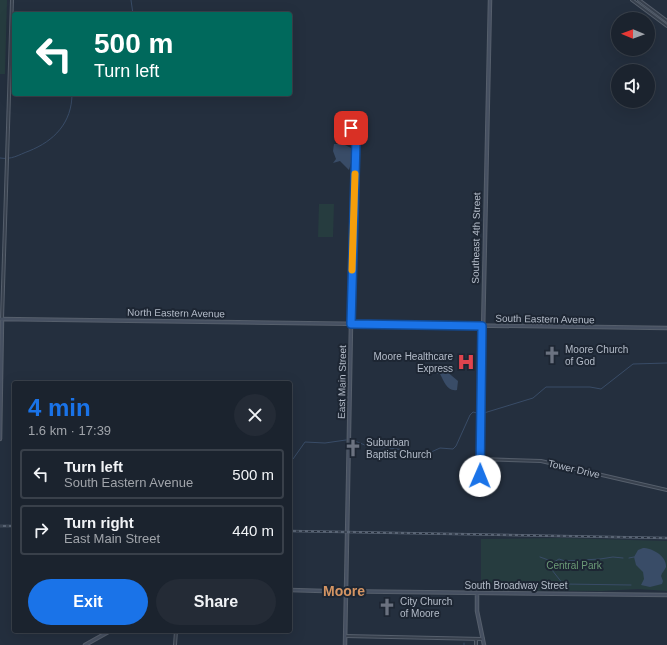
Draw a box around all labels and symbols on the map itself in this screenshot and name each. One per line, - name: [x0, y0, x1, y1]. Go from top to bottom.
- north arrow: [611, 12, 655, 56]
- pin: [334, 111, 368, 145]
- street label: Southeast 4th Street: [470, 192, 482, 284]
- street label: North Eastern Avenue: [127, 307, 225, 319]
- street label: South Eastern Avenue: [495, 313, 595, 325]
- place label: Moore Church of God: [565, 344, 628, 367]
- street label: East Main Street: [336, 345, 348, 419]
- church icon: Moore Church of God: [542, 345, 562, 365]
- place label: Moore Healthcare Express: [374, 351, 453, 374]
- hospital icon: Moore Healthcare Express: [456, 352, 476, 372]
- place label: Suburban Baptist Church: [366, 437, 432, 460]
- church icon: Suburban Baptist Church: [343, 438, 363, 458]
- position arrow: [459, 455, 501, 497]
- street label: Tower Drive: [547, 458, 601, 480]
- park label: Central Park: [546, 560, 603, 571]
- street label: South Broadway Street: [465, 580, 568, 591]
- district label: Moore: [323, 583, 365, 599]
- place label: City Church of Moore: [400, 596, 452, 619]
- church icon: City Church of Moore: [377, 597, 397, 617]

